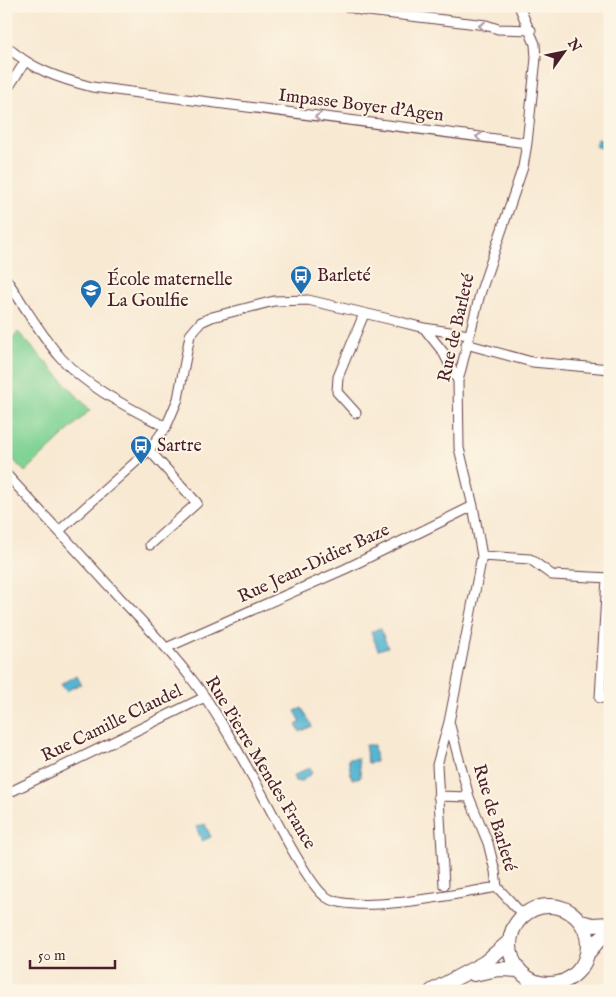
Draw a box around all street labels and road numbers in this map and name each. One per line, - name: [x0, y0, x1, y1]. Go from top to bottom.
- street label: Impasse Boyer d'Agen: [277, 84, 445, 128]
- street label: Rue de Barleté: [433, 271, 481, 385]
- street label: Rue Jean-Didier Baze: [235, 519, 393, 609]
- street label: Rue Pierre Mendes France: [199, 672, 321, 854]
- street label: Rue Camille Claudel: [38, 680, 186, 768]
- street label: Rue de Barleté: [467, 762, 521, 874]

